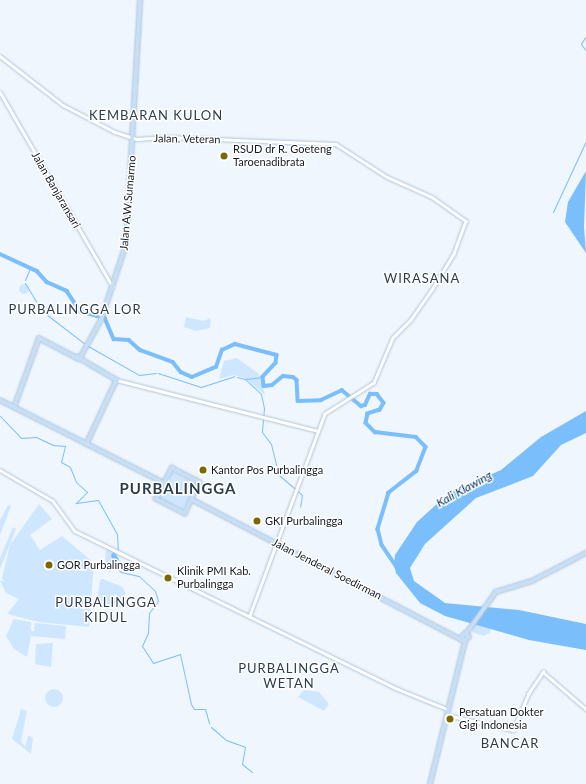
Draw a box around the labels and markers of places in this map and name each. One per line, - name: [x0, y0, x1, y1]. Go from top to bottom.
- place label: RSUD dr R. Goeteng Taroenadibrata: [233, 143, 332, 169]
- marker: RSUD dr R. Goeteng Taroenadibrata: [218, 150, 230, 162]
- place label: Kantor Pos Purbalingga: [211, 463, 323, 477]
- marker: Kantor Pos Purbalingga: [198, 465, 208, 475]
- place label: GKI Purbalingga: [265, 514, 343, 528]
- marker: GKI Purbalingga: [252, 516, 262, 526]
- place label: GOR Purbalingga: [57, 558, 140, 572]
- marker: GOR Purbalingga: [44, 560, 54, 570]
- place label: Klinik PMI Kab. Purbalingga: [177, 565, 251, 591]
- marker: Klinik PMI Kab. Purbalingga: [162, 572, 174, 584]
- place label: Persatuan Dokter Gigi Indonesia: [459, 706, 544, 732]
- marker: Persatuan Dokter Gigi Indonesia: [444, 713, 456, 725]

